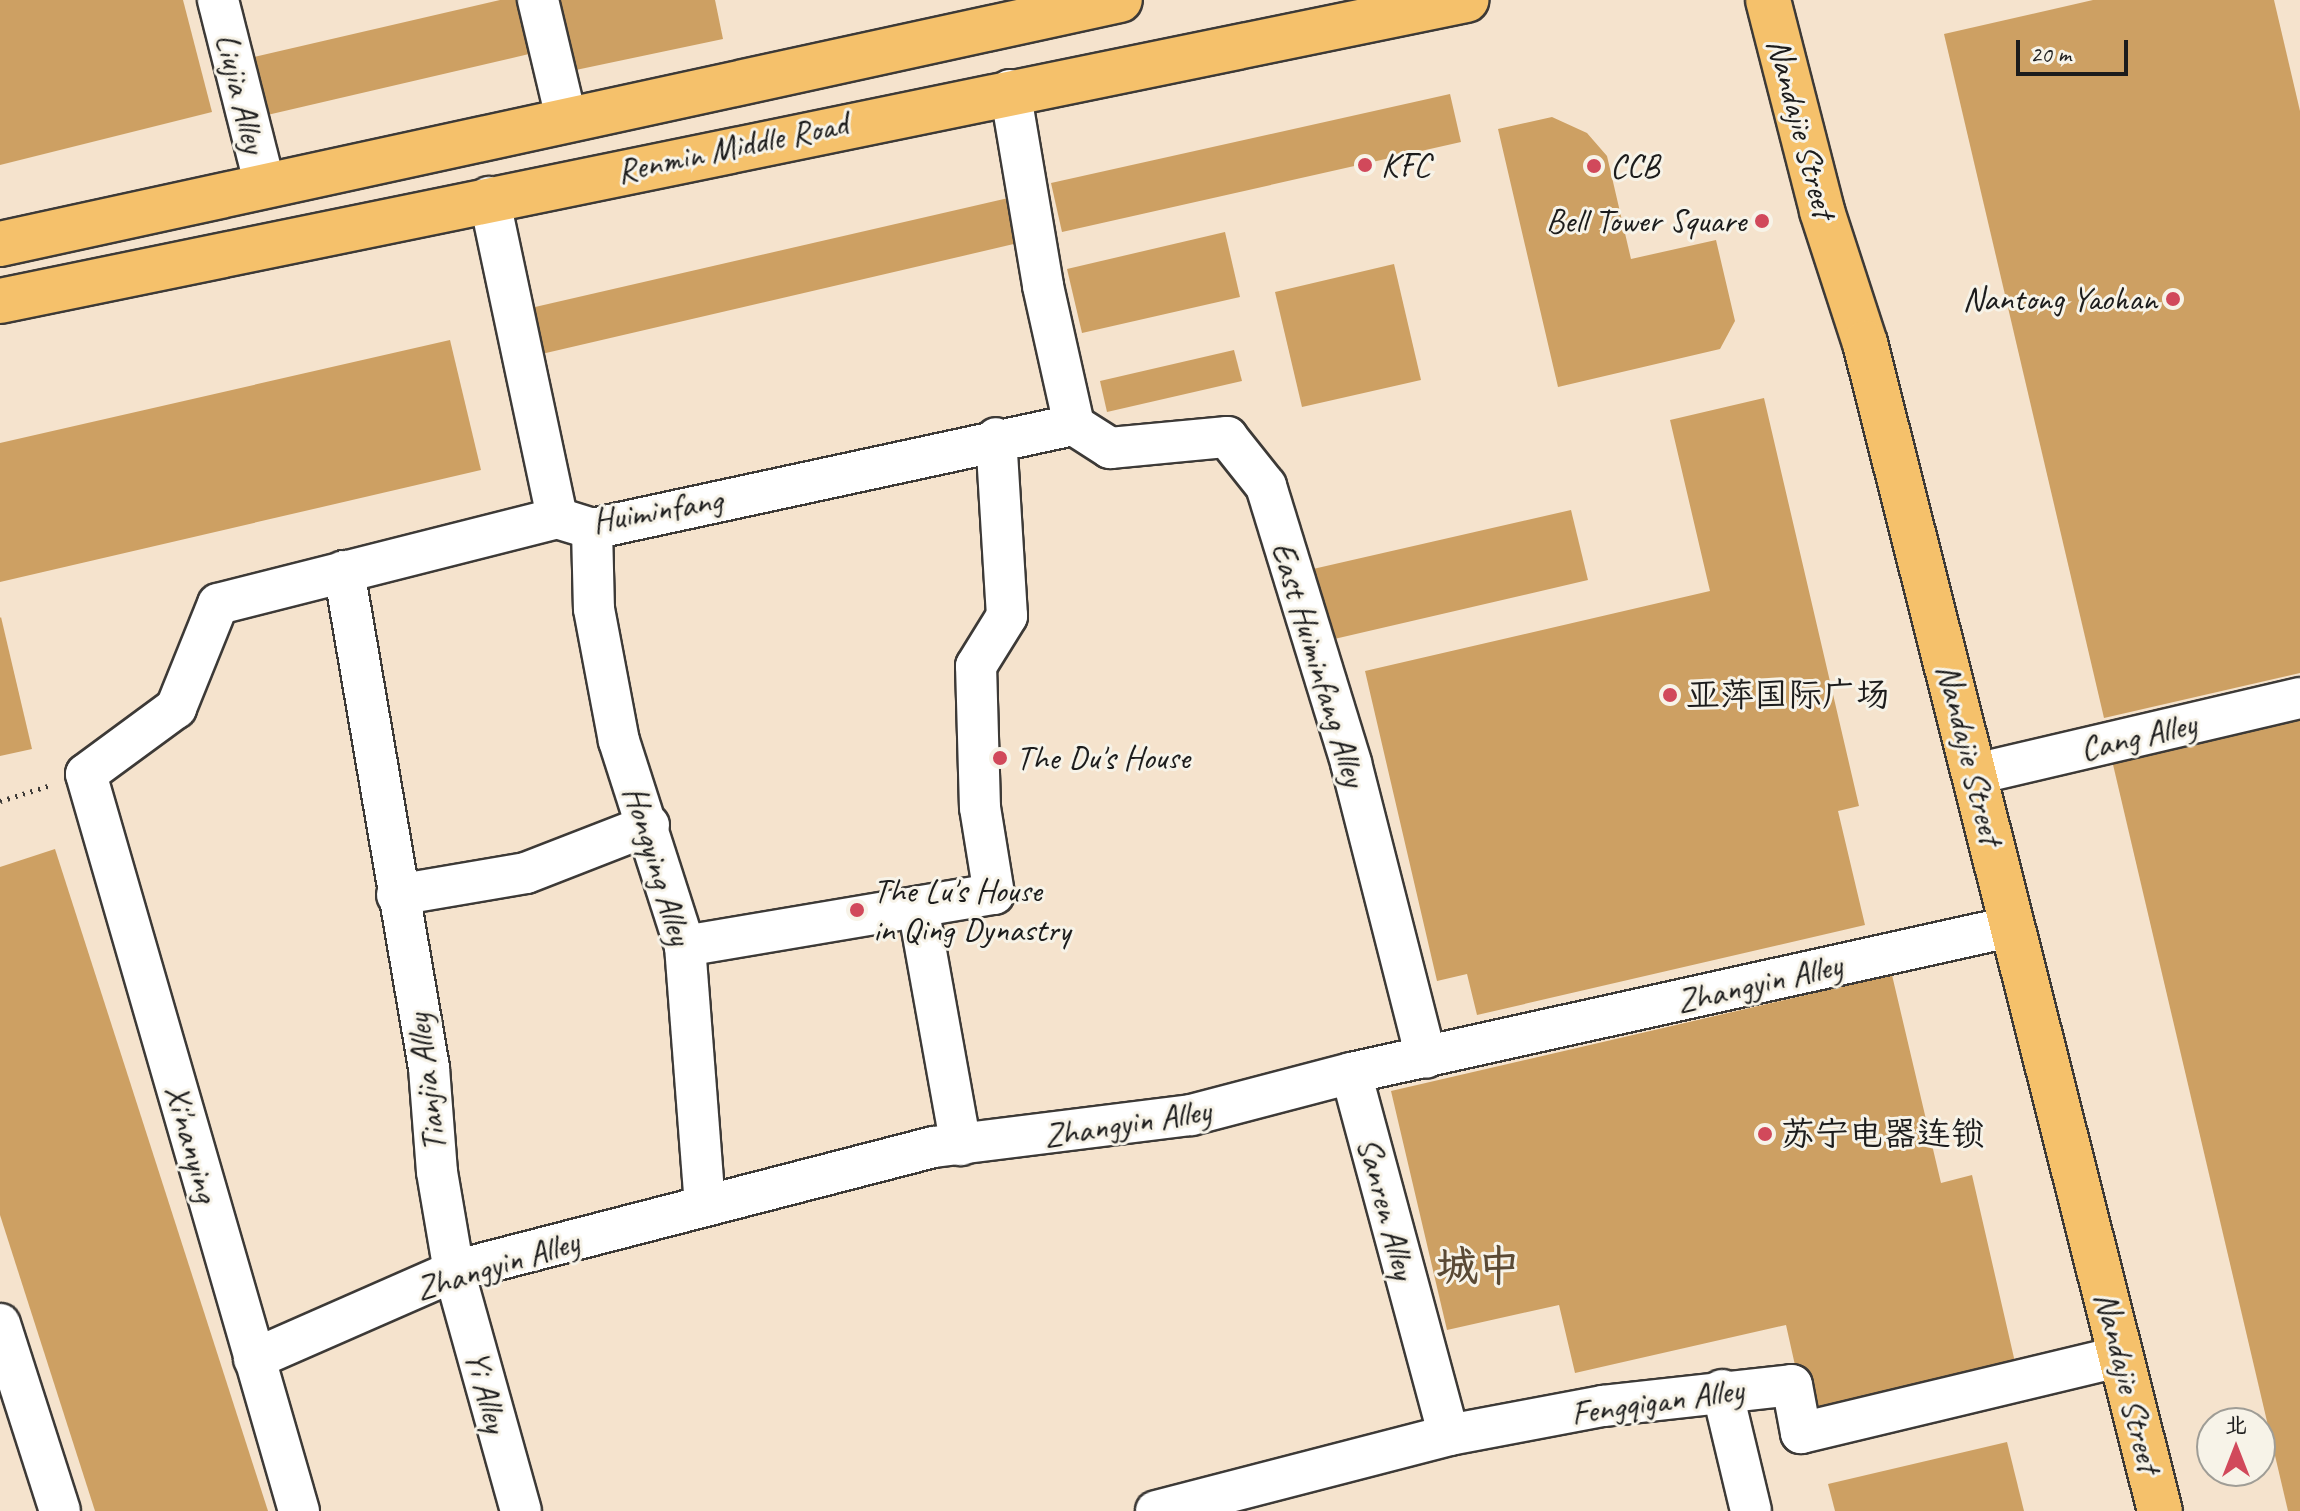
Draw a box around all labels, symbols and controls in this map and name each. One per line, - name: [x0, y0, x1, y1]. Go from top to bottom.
- scale bar: [2020, 24, 2132, 74]
- street label: Liujia Alley: [207, 29, 275, 157]
- street label: Nandajie Street: [1758, 34, 1846, 222]
- text: 20 m: [2030, 39, 2071, 69]
- street label: Renmin Middle Road: [613, 103, 851, 191]
- place label: KFC: [1381, 145, 1431, 185]
- place label: CCB: [1610, 146, 1659, 186]
- marker: KFC: [1356, 156, 1374, 174]
- marker: CCB: [1585, 157, 1603, 175]
- place label: Bell Tower Square: [1546, 201, 1746, 241]
- marker: Bell Tower Square: [1753, 212, 1771, 230]
- place label: Nantong Yaohan: [1961, 279, 2157, 319]
- marker: Nantong Yaohan: [2164, 290, 2182, 308]
- street label: Huiminfang: [589, 479, 725, 541]
- street label: East Huiminfang Alley: [1262, 536, 1376, 792]
- street label: Nandajie Street: [1928, 660, 2012, 848]
- place label: 亚萍国际广场: [1686, 675, 1890, 715]
- marker: 亚萍国际广场: [1661, 686, 1679, 704]
- street label: Cang Alley: [2076, 703, 2200, 769]
- place label: The Du's House: [1016, 738, 1190, 778]
- marker: The Du's House: [991, 749, 1009, 767]
- street label: Hongying Alley: [615, 781, 701, 949]
- place label: The Lu's House in Qing Dynastry: [873, 870, 1071, 950]
- marker: The Lu's House in Qing Dynastry: [848, 901, 866, 919]
- street label: Zhangyin Alley: [1672, 944, 1846, 1022]
- street label: Tianjia Alley: [397, 1012, 455, 1154]
- street label: Xi'nanying: [156, 1080, 228, 1206]
- street label: Zhangyin Alley: [1041, 1090, 1213, 1156]
- place label: 苏宁电器连锁: [1781, 1114, 1985, 1154]
- marker: 苏宁电器连锁: [1756, 1125, 1774, 1143]
- street label: Sanren Alley: [1349, 1133, 1425, 1283]
- street label: Zhangyin Alley: [410, 1221, 584, 1309]
- district label: 城中: [1436, 1242, 1520, 1292]
- street label: Nandajie Street: [2086, 1288, 2170, 1476]
- street label: Yi Alley: [457, 1346, 517, 1436]
- street label: Fengqigan Alley: [1568, 1369, 1746, 1433]
- north arrow: [2196, 1407, 2276, 1487]
- text: 北: [2225, 1411, 2247, 1439]

